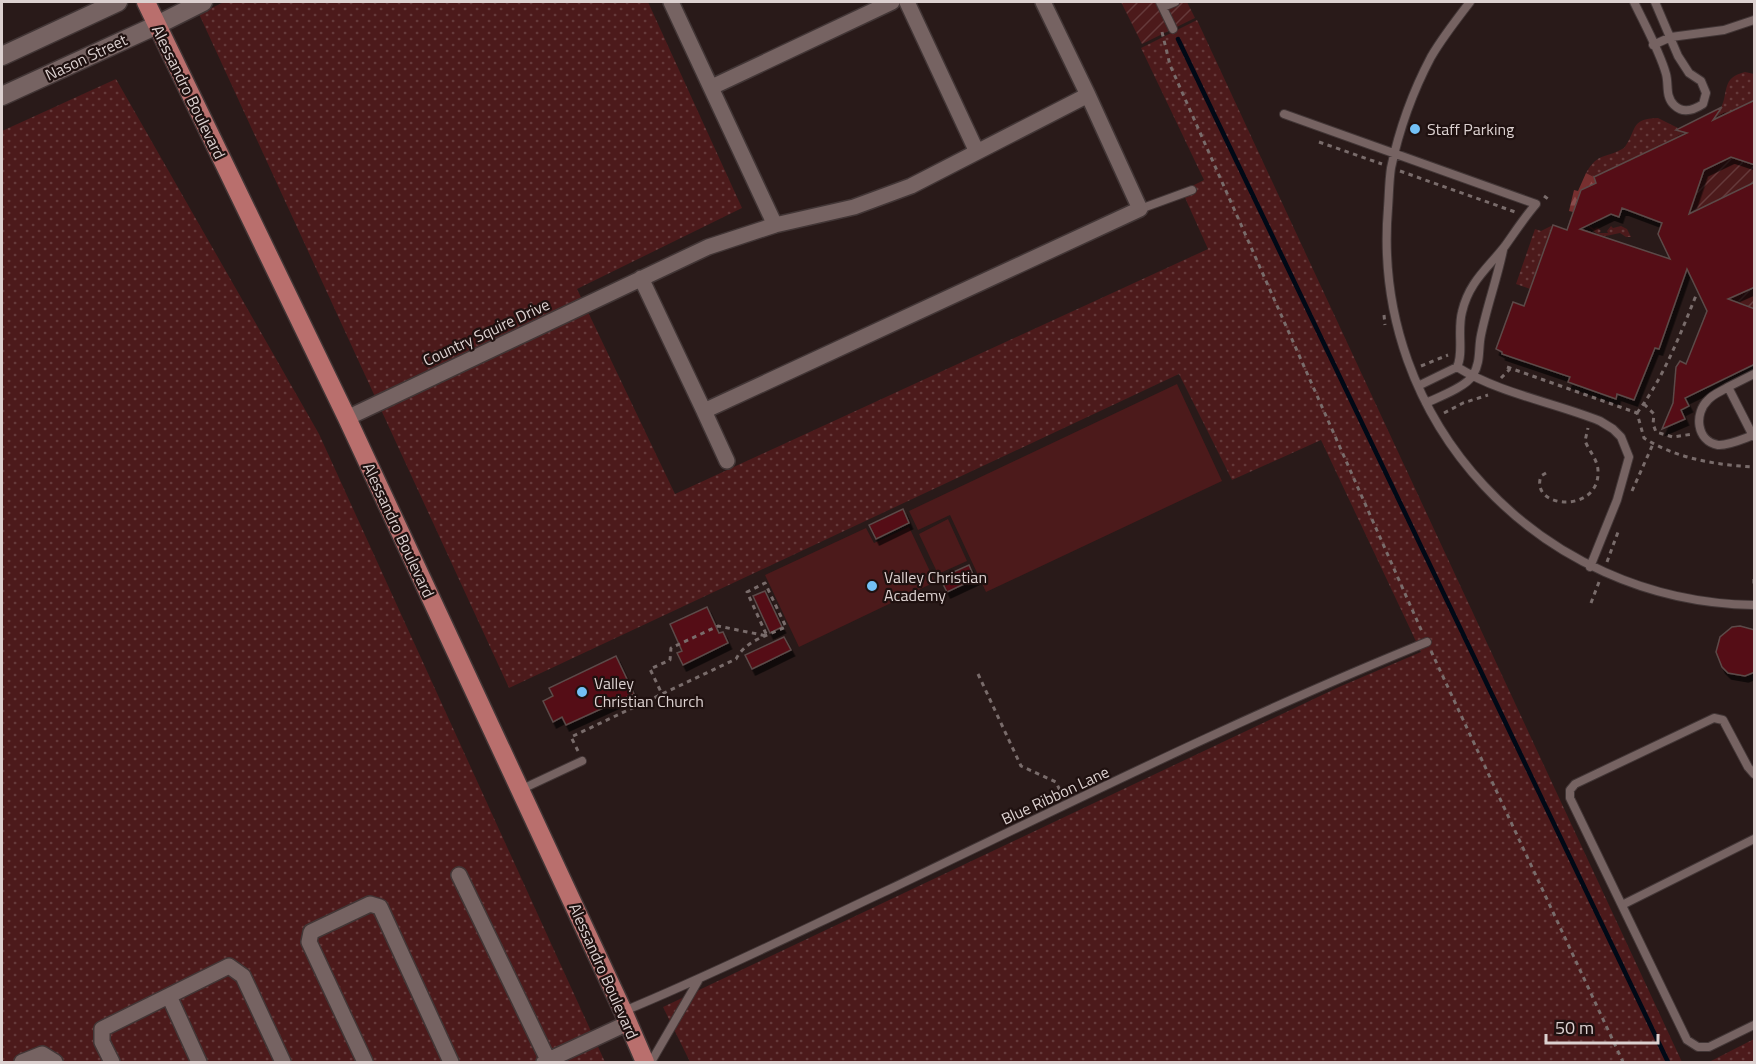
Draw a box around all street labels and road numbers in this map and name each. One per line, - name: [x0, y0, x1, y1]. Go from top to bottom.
- street label: Alessandro Boulevard: [146, 21, 232, 163]
- street label: Nason Street: [41, 27, 131, 86]
- street label: Country Squire Drive: [419, 292, 553, 372]
- street label: Alessandro Boulevard: [357, 459, 441, 601]
- street label: Blue Ribbon Lane: [997, 759, 1113, 831]
- street label: Alessandro Boulevard: [563, 899, 645, 1043]

